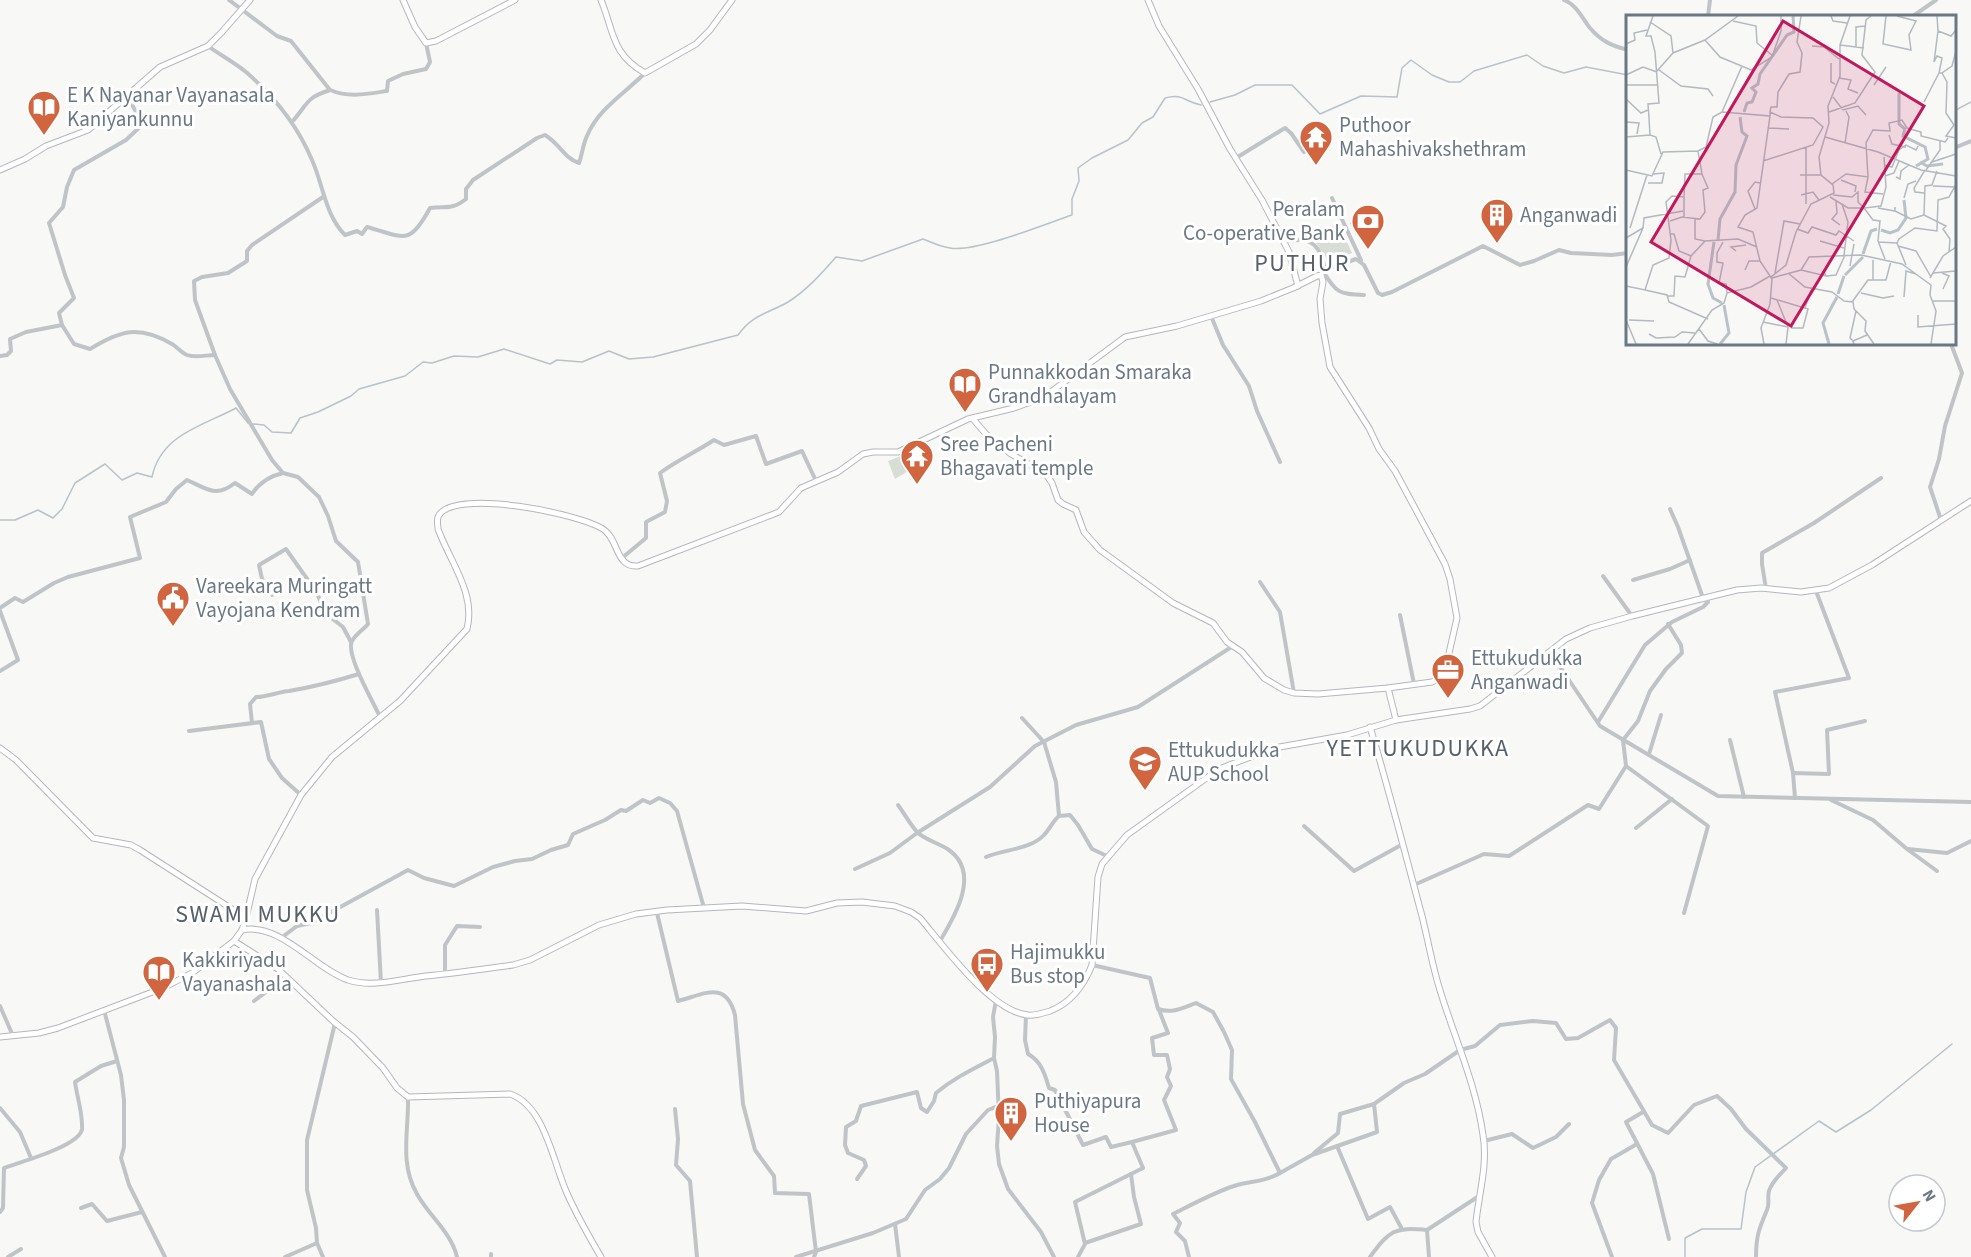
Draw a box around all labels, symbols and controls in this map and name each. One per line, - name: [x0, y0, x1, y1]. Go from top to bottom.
- inset map: [1626, 15, 1956, 345]
- place label: E K Nayanar Vayanasala Kaniyankunnu: [67, 80, 275, 134]
- library icon: E K Nayanar Vayanasala Kaniyankunnu: [26, 89, 62, 136]
- place label: Puthoor Mahashivakshethram: [1339, 110, 1526, 164]
- temple icon: Puthoor Mahashivakshethram: [1298, 119, 1334, 166]
- place label: Peralam Co-operative Bank: [1183, 194, 1346, 248]
- building icon: Anganwadi: [1479, 197, 1515, 244]
- place label: Anganwadi: [1520, 200, 1618, 230]
- bank icon: Peralam Co-operative Bank: [1350, 203, 1386, 250]
- district label: PUTHUR: [1254, 246, 1350, 281]
- place label: Punnakkodan Smaraka Grandhalayam: [988, 357, 1192, 411]
- library icon: Punnakkodan Smaraka Grandhalayam: [947, 366, 983, 413]
- place label: Sree Pacheni Bhagavati temple: [940, 429, 1093, 483]
- temple icon: Sree Pacheni Bhagavati temple: [899, 438, 935, 485]
- place label: Vareekara Muringatt Vayojana Kendram: [196, 571, 372, 625]
- public building icon: Vareekara Muringatt Vayojana Kendram: [155, 580, 191, 627]
- place label: Ettukudukka Anganwadi: [1471, 643, 1583, 697]
- office icon: Ettukudukka Anganwadi: [1430, 652, 1466, 699]
- district label: YETTUKUDUKKA: [1325, 731, 1510, 766]
- place label: Ettukudukka AUP School: [1168, 735, 1280, 789]
- school or university icon: Ettukudukka AUP School: [1127, 744, 1163, 791]
- district label: SWAMI MUKKU: [175, 897, 341, 932]
- place label: Hajimukku Bus stop: [1010, 937, 1105, 991]
- place label: Kakkiriyadu Vayanashala: [182, 945, 292, 999]
- bus stop icon: Hajimukku Bus stop: [969, 946, 1005, 993]
- library icon: Kakkiriyadu Vayanashala: [141, 954, 177, 1001]
- place label: Puthiyapura House: [1034, 1086, 1141, 1140]
- building icon: Puthiyapura House: [993, 1095, 1029, 1142]
- north arrow: [1887, 1173, 1947, 1233]
- text: N: [1917, 1186, 1941, 1206]

